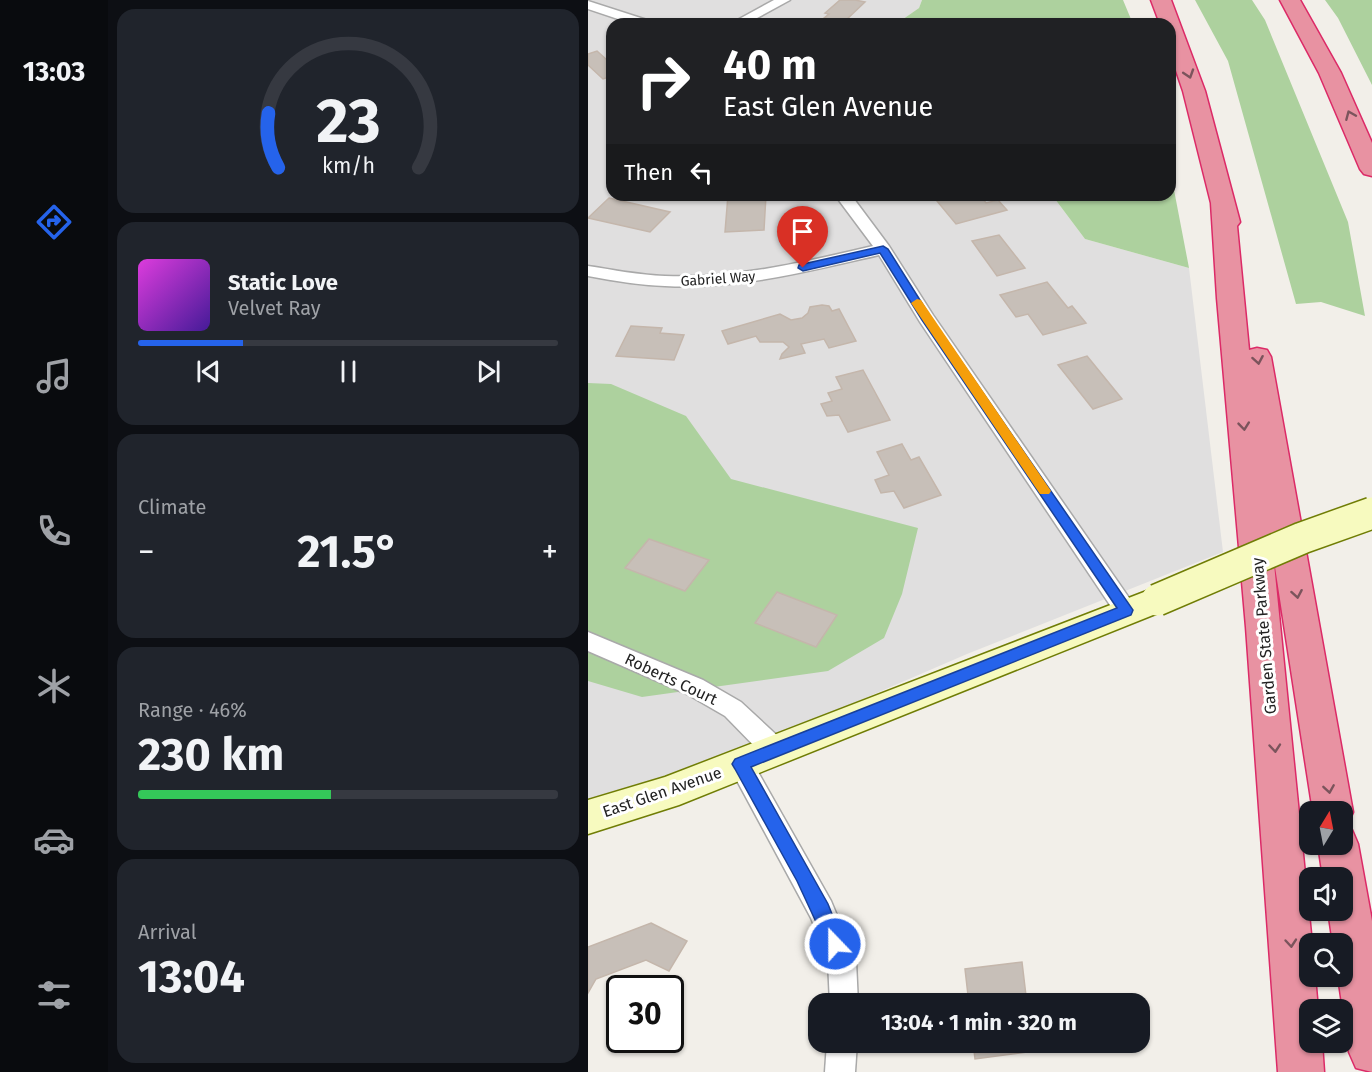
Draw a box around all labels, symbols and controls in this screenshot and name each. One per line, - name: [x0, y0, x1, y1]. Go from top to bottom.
- text: 40 m: [723, 40, 817, 90]
- icon: right: [624, 42, 702, 120]
- text: 13:03: [23, 56, 85, 88]
- one-way arrow: [1182, 68, 1194, 79]
- text: 23: [316, 84, 380, 159]
- text: East Glen Avenue: [723, 91, 933, 123]
- one-way arrow: [1345, 111, 1357, 122]
- text: km/h: [321, 153, 375, 179]
- icon: left: [685, 156, 718, 189]
- text: Then: [624, 159, 673, 186]
- icon: directions: [33, 201, 75, 243]
- pin: [777, 206, 828, 268]
- icon: arrive: [786, 215, 819, 248]
- street label: Gabriel Way: [680, 268, 756, 290]
- text: Static Love: [228, 269, 338, 296]
- text: Velvet Ray: [228, 296, 321, 320]
- icon: music: [33, 355, 75, 397]
- icon: previous: [192, 355, 225, 388]
- icon: pause: [332, 355, 365, 388]
- icon: next: [472, 355, 505, 388]
- one-way arrow: [1251, 356, 1263, 365]
- one-way arrow: [1237, 422, 1250, 431]
- text: Climate: [138, 495, 206, 519]
- icon: phone: [33, 510, 75, 552]
- text: 21.5°: [297, 525, 399, 579]
- text: −: [138, 532, 155, 572]
- text: +: [542, 532, 558, 572]
- street label: Garden State Parkway: [1248, 557, 1280, 715]
- one-way arrow: [1291, 589, 1303, 599]
- street label: Roberts Court: [622, 649, 720, 709]
- icon: climate: [33, 665, 75, 707]
- text: Range · 46%: [138, 698, 247, 722]
- text: 230 km: [138, 728, 284, 782]
- one-way arrow: [1268, 744, 1281, 753]
- street label: East Glen Avenue: [600, 763, 724, 821]
- one-way arrow: [1322, 783, 1335, 793]
- north arrow: [1299, 801, 1353, 855]
- map controls: [1299, 801, 1353, 1053]
- icon: car: [33, 819, 75, 861]
- button: sound: [1299, 867, 1353, 921]
- position arrow: [803, 912, 867, 976]
- text: Arrival: [138, 920, 197, 944]
- button: search: [1299, 933, 1353, 987]
- one-way arrow: [1284, 938, 1297, 947]
- text: 13:04: [138, 950, 245, 1004]
- icon: filters: [33, 974, 75, 1016]
- speed limit sign: 30: [606, 975, 684, 1053]
- button: layers: [1299, 999, 1353, 1053]
- text: 13:04 · 1 min · 320 m: [881, 1009, 1077, 1036]

